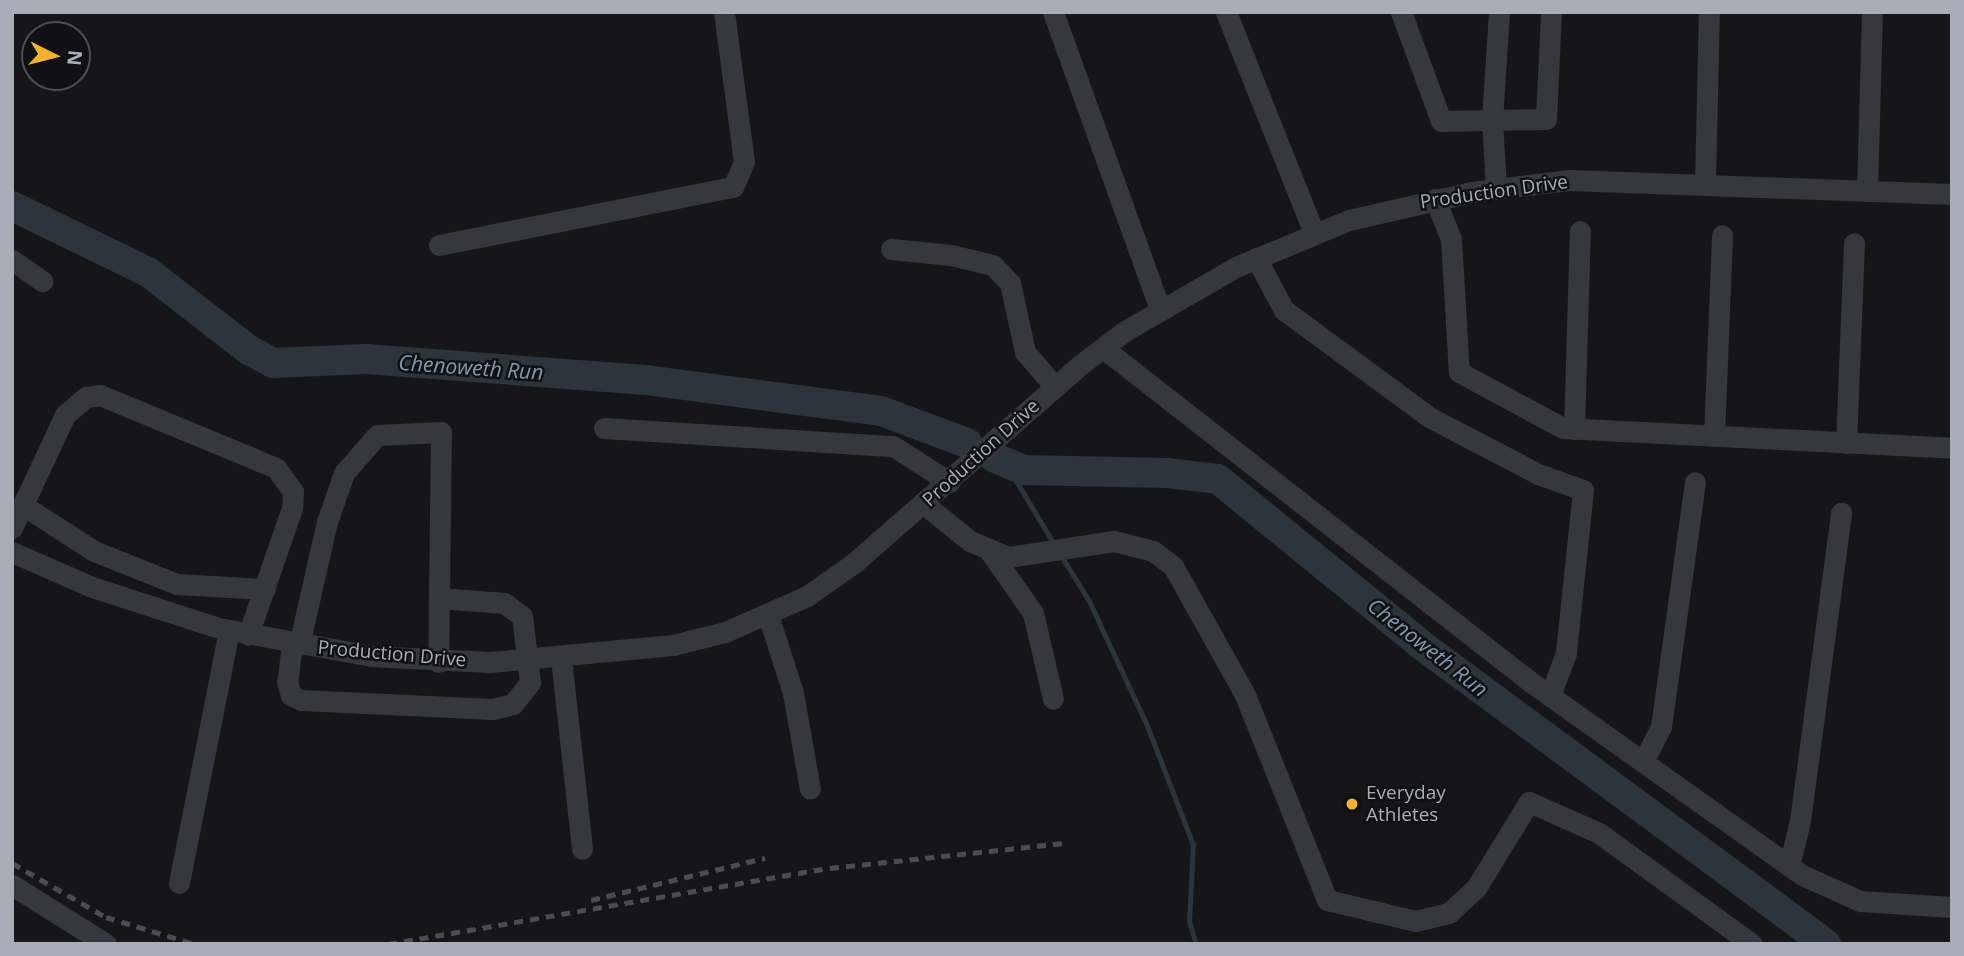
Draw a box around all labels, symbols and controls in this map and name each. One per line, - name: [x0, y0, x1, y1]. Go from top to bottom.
- north arrow: [21, 21, 91, 91]
- text: N: [61, 49, 89, 67]
- street label: Production Drive: [1419, 170, 1569, 214]
- water label: Chenoweth Run: [398, 349, 544, 385]
- street label: Production Drive: [918, 395, 1044, 511]
- water label: Chenoweth Run: [1363, 592, 1493, 702]
- street label: Production Drive: [317, 636, 467, 672]
- place label: Everyday Athletes: [1366, 782, 1446, 826]
- marker: Everyday Athletes: [1344, 796, 1360, 812]

